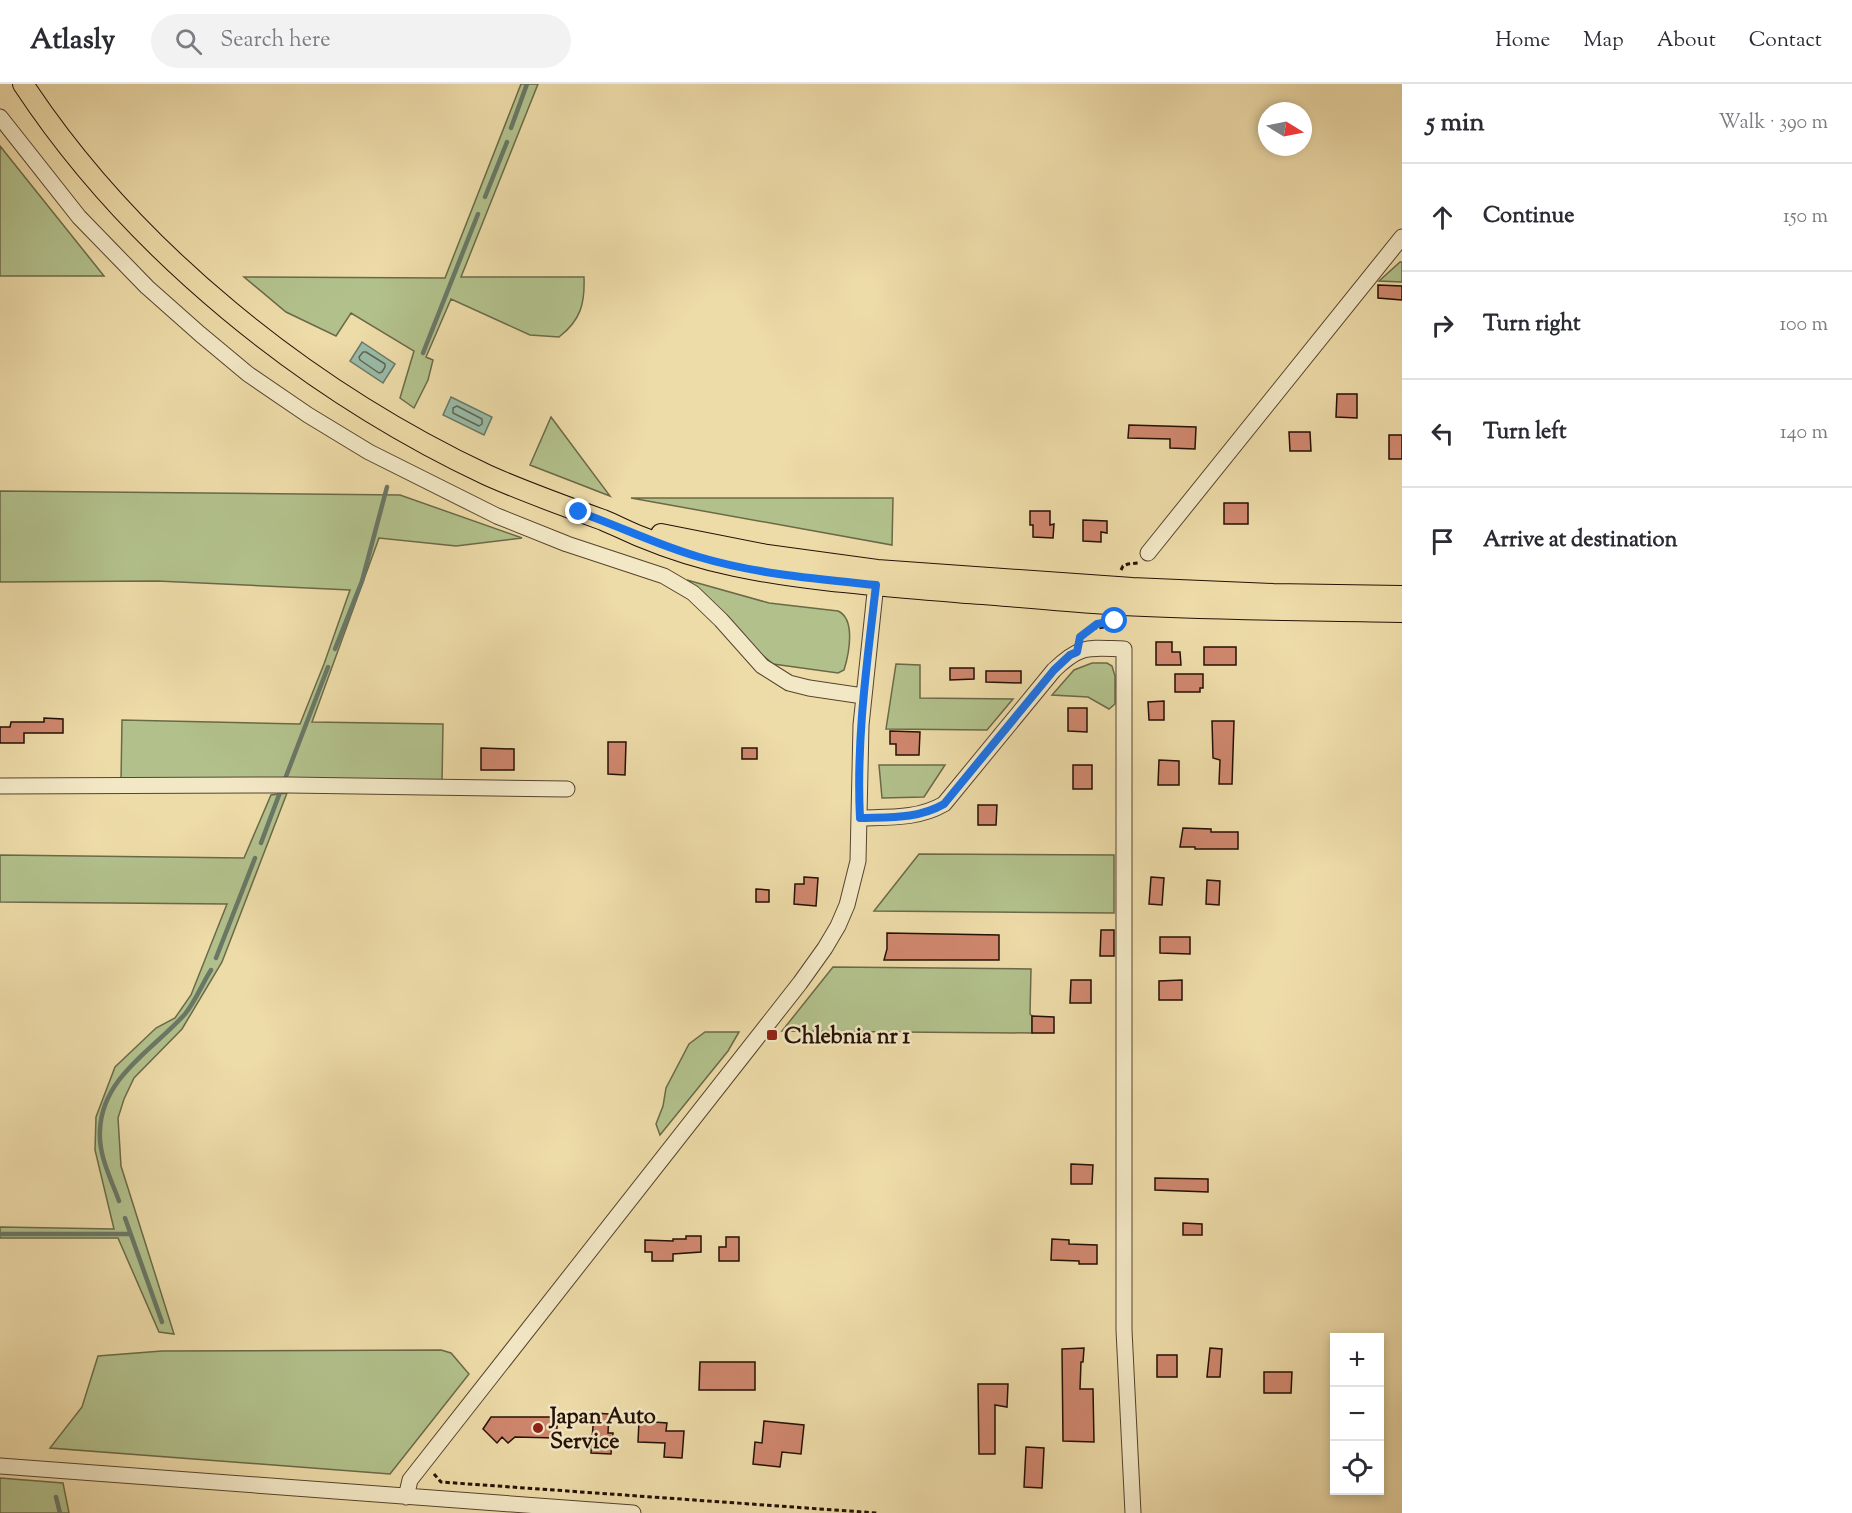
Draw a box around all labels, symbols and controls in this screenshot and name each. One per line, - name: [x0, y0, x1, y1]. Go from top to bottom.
- search box: [151, 14, 571, 68]
- text: Atlasly: [30, 21, 115, 61]
- icon: search: [172, 25, 205, 58]
- text: Search here: [220, 25, 331, 57]
- text: Home: [1495, 26, 1550, 56]
- text: Map: [1583, 26, 1624, 56]
- text: About: [1657, 26, 1716, 56]
- text: Contact: [1749, 26, 1822, 56]
- north arrow: [1258, 102, 1312, 156]
- text: 5 min: [1426, 105, 1485, 142]
- text: Walk · 390 m: [1719, 109, 1828, 138]
- icon: ahead: [1426, 201, 1459, 234]
- text: Continue: [1483, 201, 1574, 233]
- text: 150 m: [1783, 203, 1828, 232]
- icon: right: [1426, 309, 1459, 342]
- text: Turn right: [1483, 309, 1580, 341]
- text: 100 m: [1779, 311, 1828, 340]
- icon: left: [1426, 417, 1459, 450]
- text: Turn left: [1483, 417, 1566, 449]
- text: 140 m: [1780, 419, 1828, 448]
- route end: [565, 498, 591, 524]
- icon: arrive: [1426, 525, 1459, 558]
- text: Arrive at destination: [1483, 525, 1678, 557]
- route start: [1101, 607, 1127, 633]
- place label: Chlebnia nr 1: [784, 1022, 910, 1054]
- marker: Chlebnia nr 1: [765, 1028, 779, 1042]
- map controls: [1330, 1333, 1384, 1495]
- button: +: [1330, 1333, 1384, 1387]
- button: −: [1330, 1387, 1384, 1441]
- place label: Japan Auto Service: [548, 1402, 656, 1459]
- marker: Japan Auto Service: [531, 1421, 545, 1435]
- button: locate: [1330, 1441, 1384, 1495]

